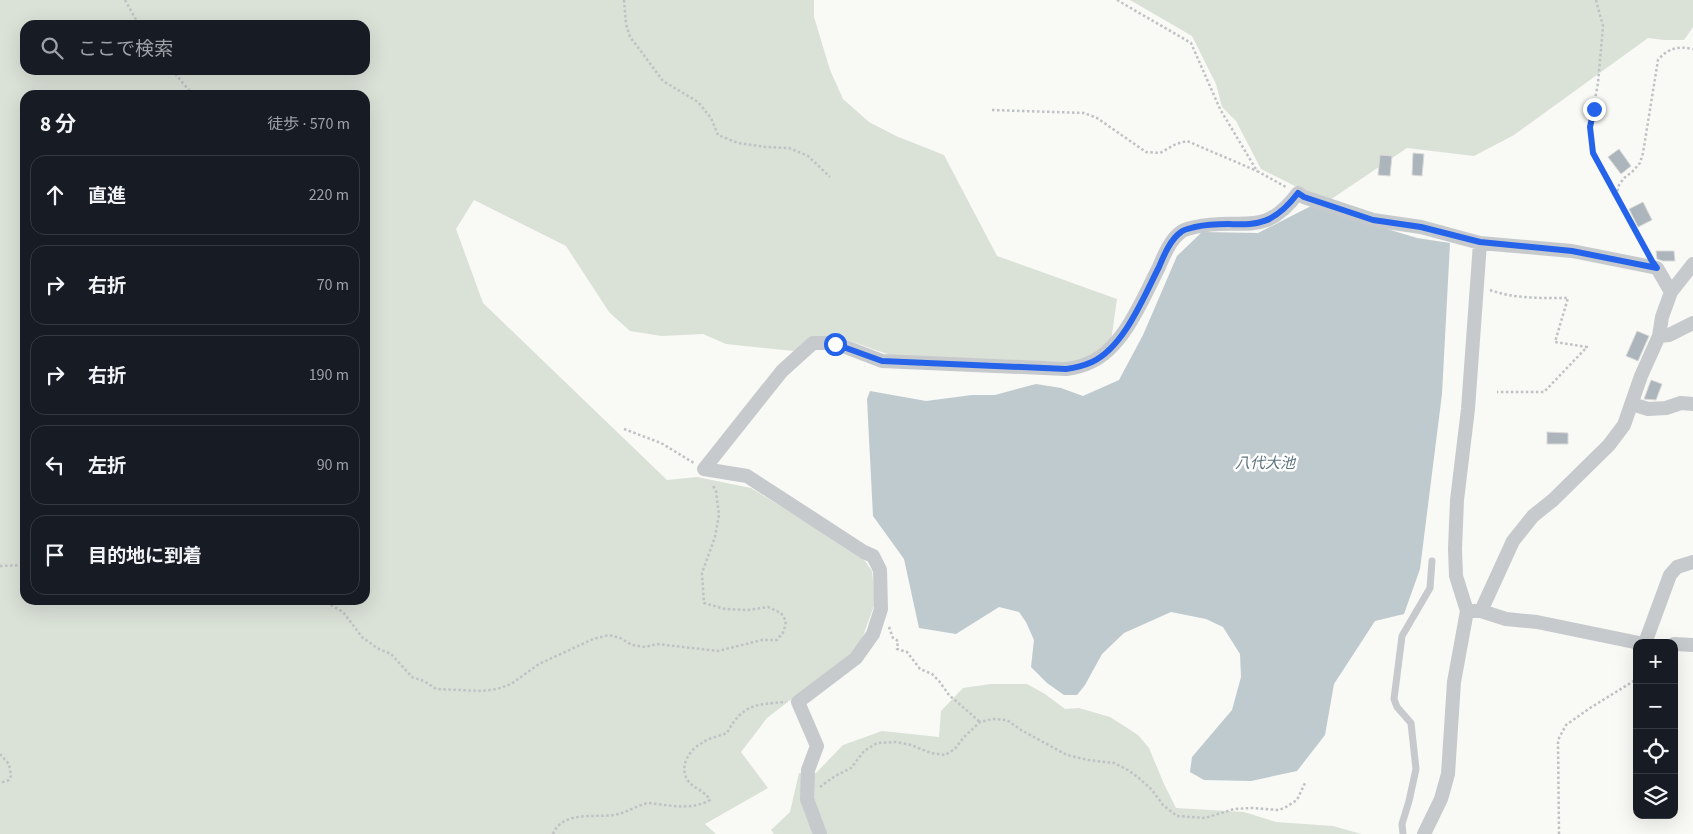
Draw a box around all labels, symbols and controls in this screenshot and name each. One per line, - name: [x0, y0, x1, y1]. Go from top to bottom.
- search box: [20, 20, 370, 75]
- icon: search: [38, 34, 66, 62]
- text: ここで検索: [78, 36, 173, 63]
- route end: [1583, 98, 1606, 121]
- text: 8 分: [40, 109, 76, 139]
- text: 徒歩 · 570 m: [267, 113, 350, 135]
- icon: ahead: [41, 181, 69, 209]
- text: 直進: [88, 183, 126, 210]
- text: 220 m: [309, 184, 349, 206]
- icon: right: [41, 271, 69, 299]
- text: 右折: [88, 273, 126, 300]
- text: 70 m: [317, 274, 349, 296]
- route start: [824, 333, 847, 356]
- icon: right: [41, 361, 69, 389]
- text: 右折: [88, 363, 126, 390]
- text: 190 m: [309, 364, 349, 386]
- icon: left: [41, 451, 69, 479]
- text: 左折: [88, 453, 126, 480]
- water label: 八代大池: [1235, 453, 1297, 474]
- text: 90 m: [317, 454, 349, 476]
- icon: arrive: [41, 541, 69, 569]
- text: 目的地に到着: [88, 543, 202, 570]
- map controls: [1633, 639, 1678, 819]
- button: +: [1633, 639, 1678, 684]
- button: −: [1633, 684, 1678, 729]
- button: locate: [1633, 729, 1678, 774]
- button: layers: [1633, 774, 1678, 819]

